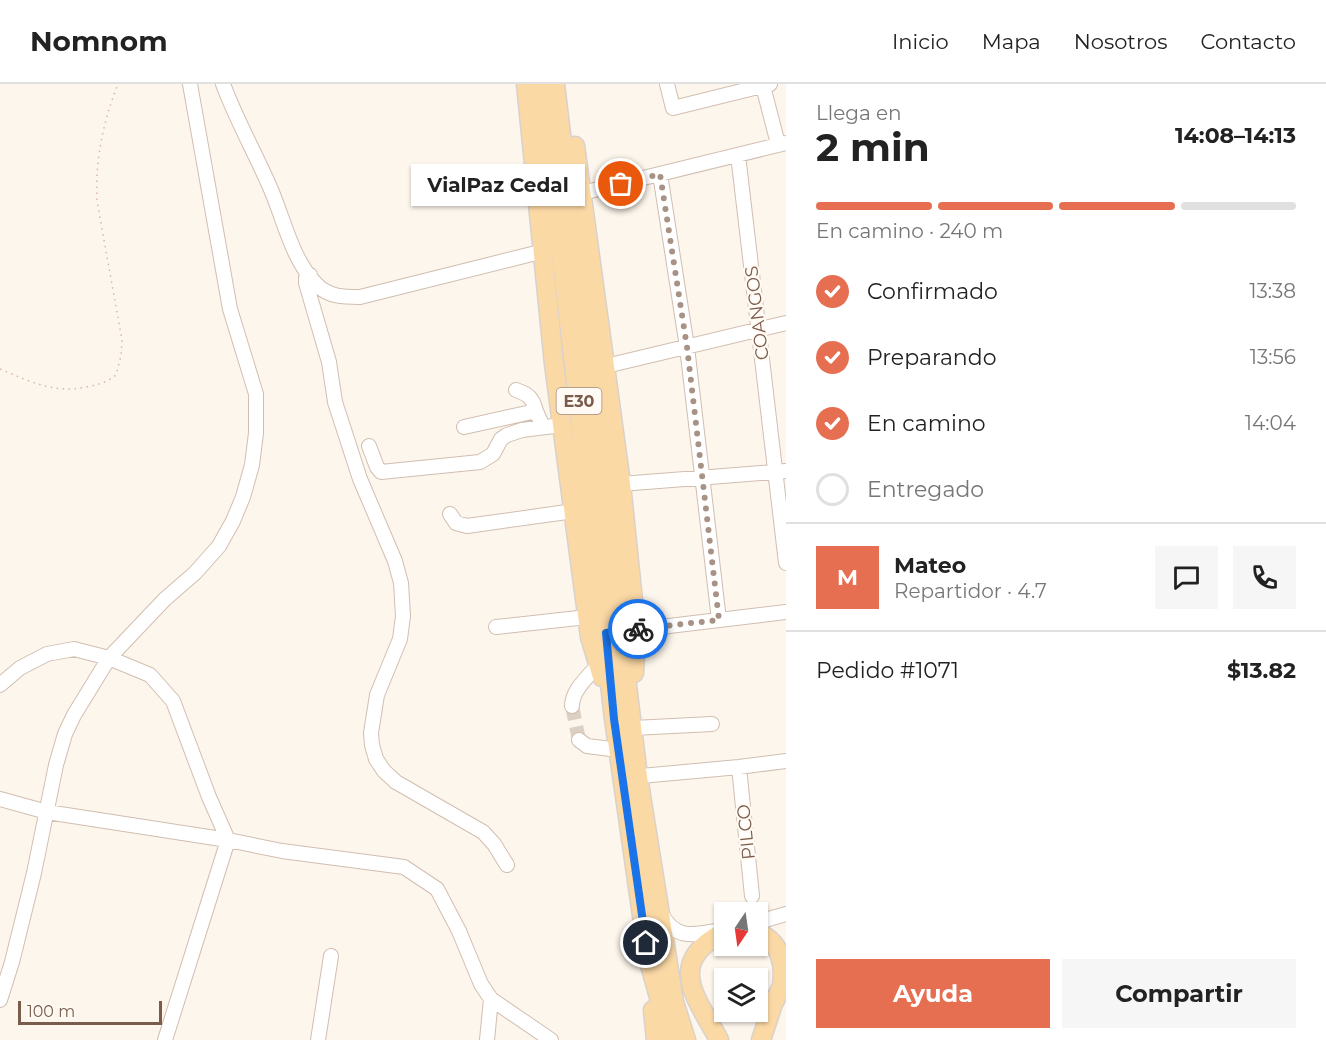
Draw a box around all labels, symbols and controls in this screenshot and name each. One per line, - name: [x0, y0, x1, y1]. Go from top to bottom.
- text: Nomnom: [30, 24, 168, 58]
- text: Inicio: [892, 29, 949, 54]
- text: Mapa: [982, 29, 1041, 54]
- text: Nosotros: [1074, 29, 1167, 54]
- text: Contacto: [1200, 29, 1296, 54]
- text: Llega en: [816, 101, 902, 125]
- text: 14:08–14:13: [1175, 122, 1296, 149]
- text: 2 min: [816, 123, 930, 171]
- pin: [595, 158, 646, 209]
- callout: VialPaz Cedal: [411, 163, 585, 205]
- icon: bag: [604, 167, 637, 200]
- text: VialPaz Cedal: [427, 173, 569, 197]
- text: En camino · 240 m: [816, 219, 1003, 243]
- street label: COANGOS: [740, 265, 774, 361]
- icon: check: [816, 275, 849, 308]
- text: Confirmado: [867, 278, 998, 305]
- text: 13:38: [1249, 279, 1296, 303]
- icon: check: [816, 341, 849, 374]
- text: Preparando: [867, 344, 996, 371]
- text: 13:56: [1250, 345, 1296, 369]
- road number: E30: [556, 388, 602, 414]
- icon: check: [816, 407, 849, 440]
- text: En camino: [867, 410, 986, 437]
- text: 14:04: [1245, 411, 1296, 435]
- text: Entregado: [867, 476, 984, 503]
- button: chat: [1155, 546, 1218, 609]
- button: phone: [1233, 546, 1296, 609]
- text: Mateo: [894, 552, 966, 579]
- text: M: [837, 564, 858, 591]
- text: Repartidor · 4.7: [894, 579, 1047, 603]
- courier: [608, 599, 668, 659]
- icon: bike: [622, 613, 655, 646]
- text: Pedido #1071: [816, 657, 959, 684]
- text: $13.82: [1227, 657, 1296, 684]
- street label: PILCO: [732, 803, 760, 861]
- north arrow: [714, 902, 768, 956]
- map controls: [714, 902, 768, 1022]
- pin: [620, 917, 671, 968]
- icon: home: [629, 926, 662, 959]
- button: Ayuda: [816, 959, 1050, 1028]
- button: Compartir: [1062, 959, 1296, 1028]
- button: layers: [714, 968, 768, 1022]
- scale bar: [18, 998, 162, 1026]
- text: 100 m: [27, 1002, 75, 1021]

